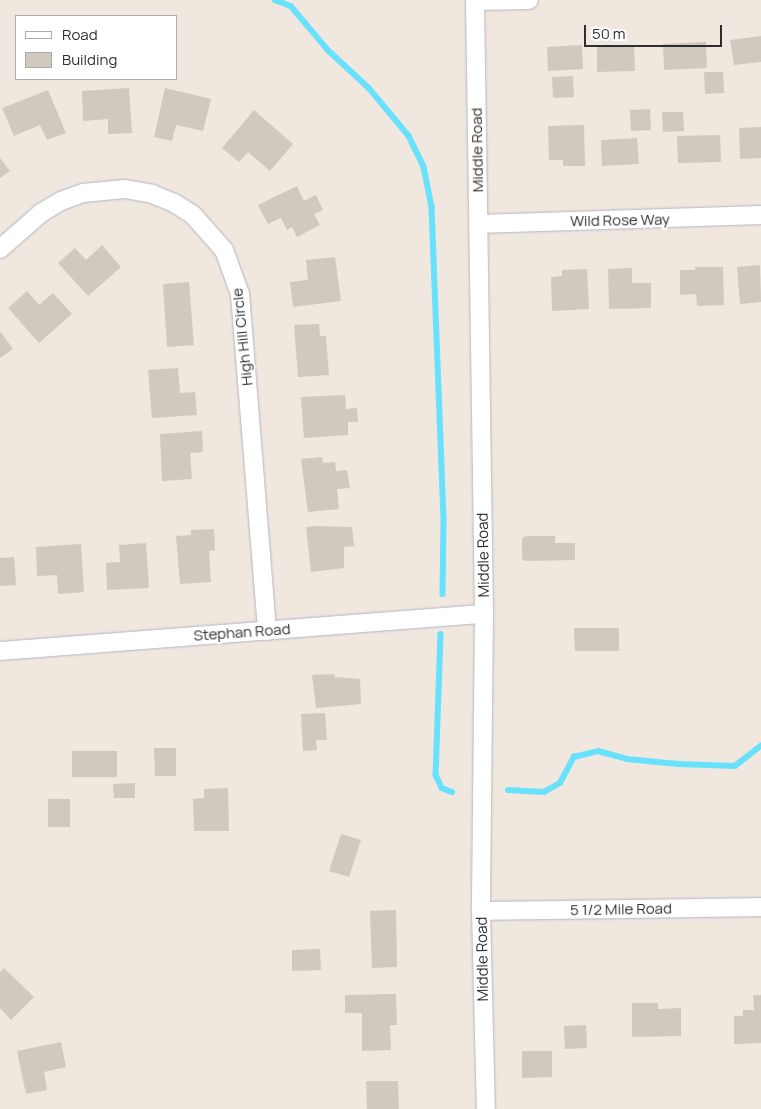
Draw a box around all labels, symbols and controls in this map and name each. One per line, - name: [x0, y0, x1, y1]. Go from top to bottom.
- legend: [15, 15, 178, 80]
- scale bar: [586, 15, 724, 47]
- text: 50 m: [592, 23, 626, 44]
- text: Road: [62, 24, 98, 45]
- text: Building: [62, 49, 117, 70]
- street label: Middle Road: [467, 107, 487, 193]
- street label: Wild Rose Way: [570, 210, 670, 230]
- street label: High Hill Circle: [228, 287, 256, 387]
- street label: Middle Road: [473, 512, 493, 598]
- street label: Stephan Road: [193, 620, 291, 644]
- street label: 5 1/2 Mile Road: [570, 899, 672, 919]
- street label: Middle Road: [472, 916, 492, 1002]

